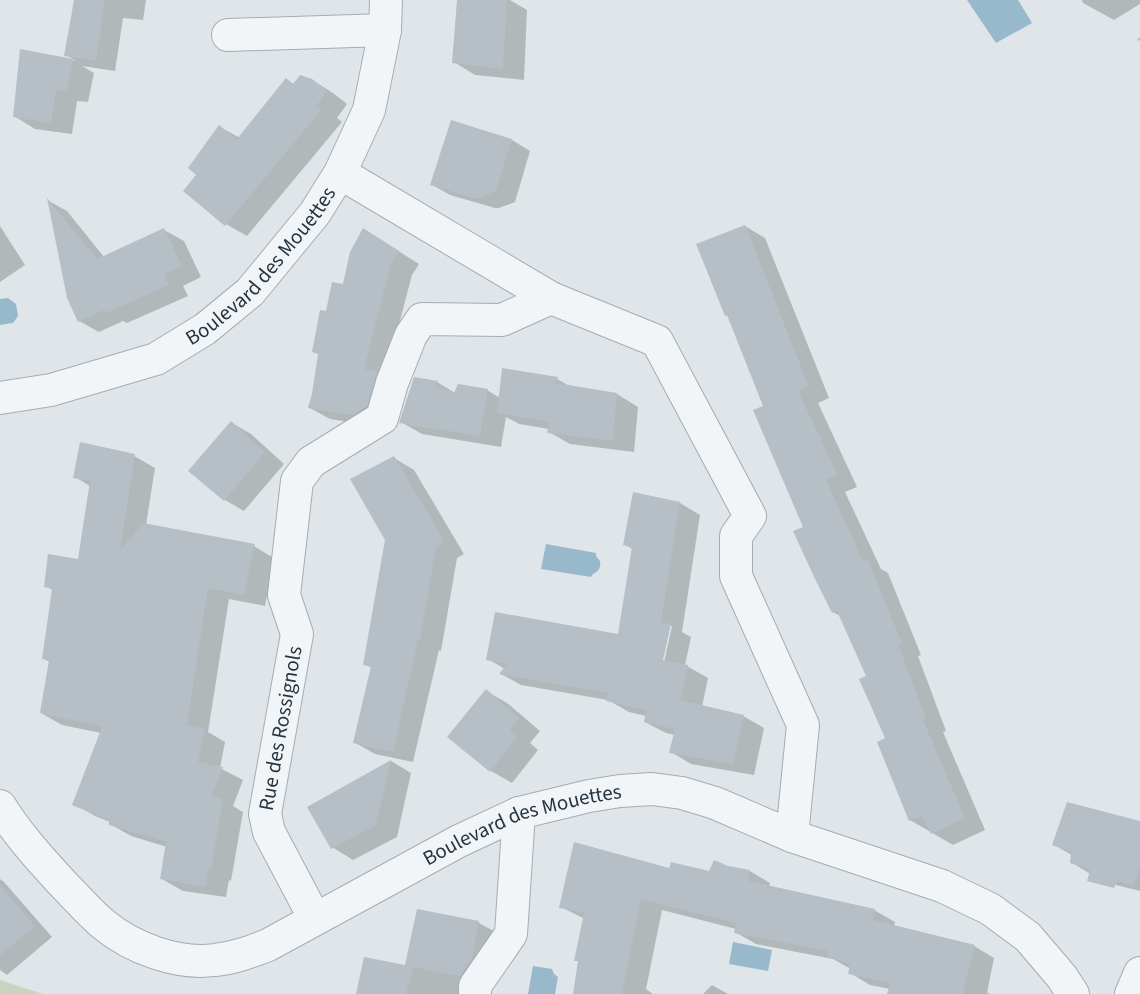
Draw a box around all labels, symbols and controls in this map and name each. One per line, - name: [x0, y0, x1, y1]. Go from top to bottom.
- street label: Boulevard des Mouettes: [180, 180, 343, 353]
- street label: Rue des Rossignols: [251, 643, 310, 813]
- street label: Boulevard des Mouettes: [417, 776, 624, 873]

